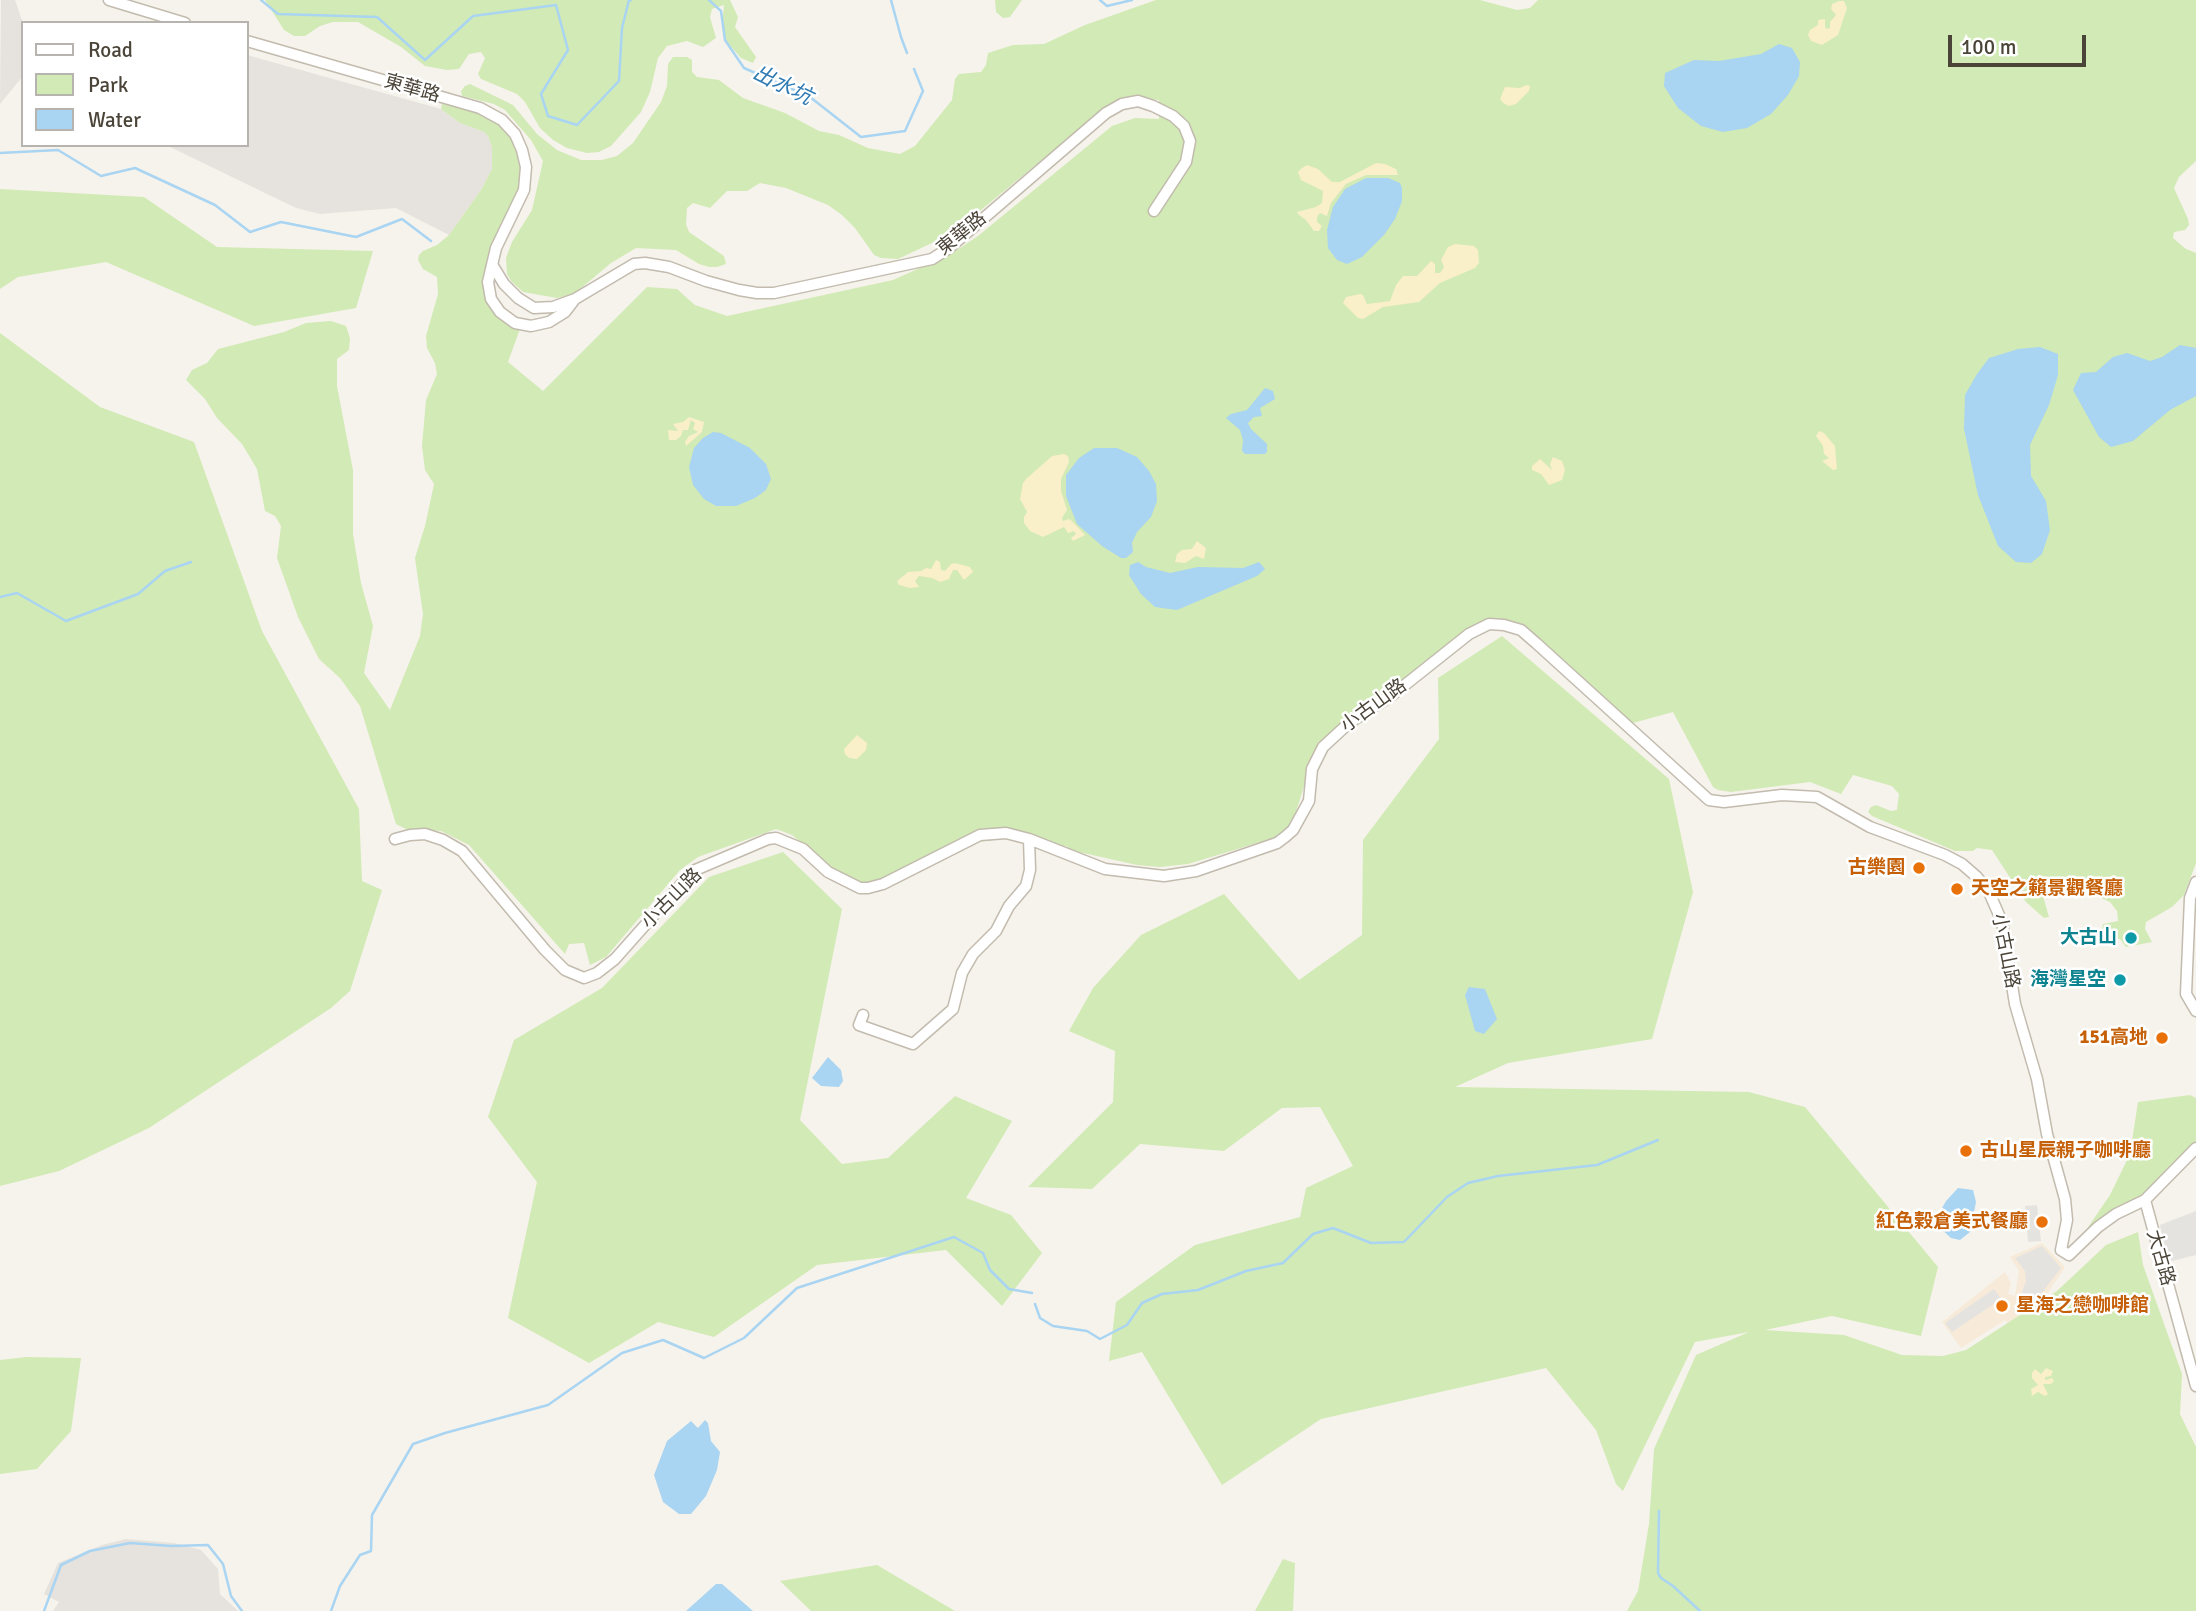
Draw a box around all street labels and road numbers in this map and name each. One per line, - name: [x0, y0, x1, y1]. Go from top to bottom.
- street label: 東華路: [381, 70, 443, 108]
- street label: 東華路: [933, 207, 991, 261]
- street label: 小古山路: [1337, 674, 1411, 738]
- street label: 小古山路: [637, 864, 707, 934]
- street label: 小古山路: [1987, 912, 2023, 990]
- street label: 大古路: [2141, 1227, 2179, 1289]

